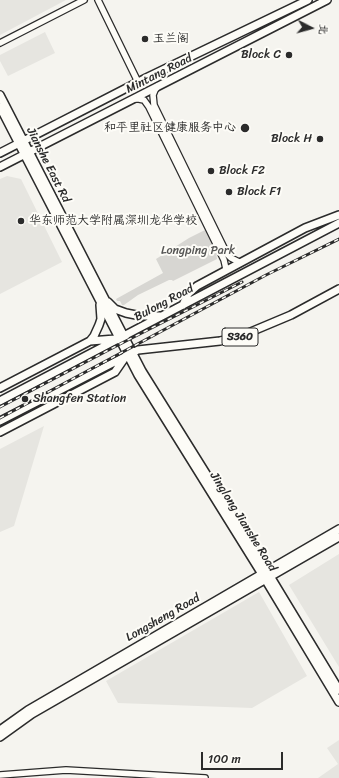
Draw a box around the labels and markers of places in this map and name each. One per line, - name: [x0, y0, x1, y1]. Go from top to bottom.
- place label: 玉兰阁: [153, 32, 189, 46]
- marker: 玉兰阁: [140, 34, 150, 44]
- place label: Block C: [241, 48, 281, 62]
- marker: Block C: [284, 50, 294, 60]
- place label: 和平里社区健康服务中心: [104, 121, 236, 135]
- marker: 和平里社区健康服务中心: [239, 122, 251, 134]
- place label: Block H: [271, 132, 312, 146]
- marker: Block H: [315, 134, 325, 144]
- place label: Block F2: [219, 164, 265, 178]
- marker: Block F2: [206, 166, 216, 176]
- place label: Block F1: [237, 185, 281, 199]
- marker: Block F1: [224, 187, 234, 197]
- place label: 华东师范大学附属深圳龙华学校: [29, 214, 197, 228]
- marker: 华东师范大学附属深圳龙华学校: [16, 216, 26, 226]
- place label: Shangfen Station: [33, 392, 126, 406]
- marker: Shangfen Station: [20, 394, 30, 404]

